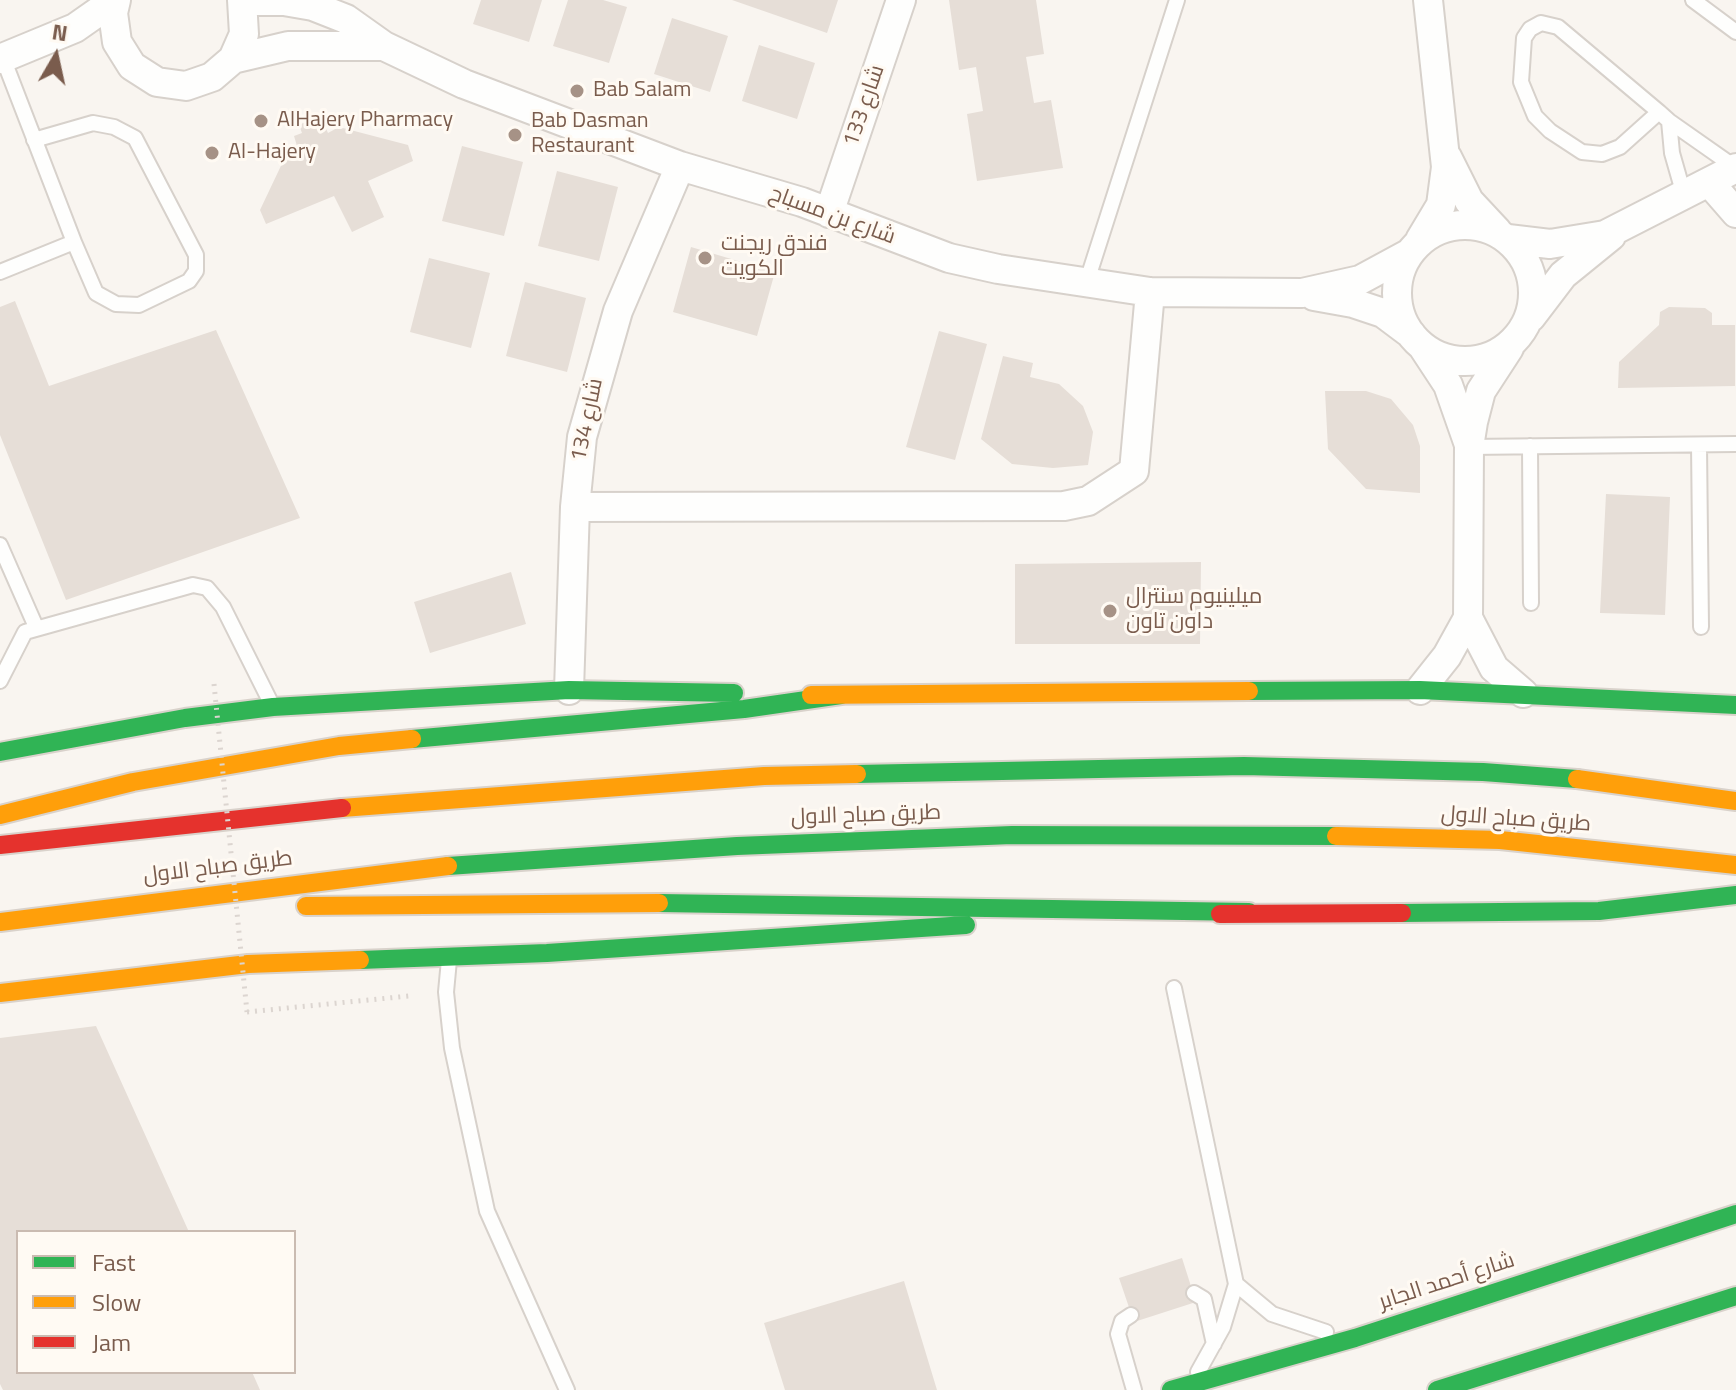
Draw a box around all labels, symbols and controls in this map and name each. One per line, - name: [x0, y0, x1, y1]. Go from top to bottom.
- text: N: [50, 14, 70, 50]
- north arrow: [16, 16, 96, 96]
- street label: شارع 133: [839, 62, 891, 150]
- place label: Bab Salam: [593, 78, 691, 104]
- marker: Bab Salam: [568, 82, 586, 100]
- place label: AlHajery Pharmacy: [277, 108, 453, 134]
- place label: Bab Dasman Restaurant: [531, 109, 649, 160]
- marker: AlHajery Pharmacy: [252, 112, 270, 130]
- marker: Bab Dasman Restaurant: [506, 126, 524, 144]
- place label: Al-Hajery: [228, 140, 316, 166]
- marker: Al-Hajery: [203, 144, 221, 162]
- street label: شارع بن مسباح: [765, 181, 899, 251]
- place label: فندق ريجنت الكويت: [721, 232, 828, 284]
- marker: فندق ريجنت الكويت: [696, 249, 714, 267]
- street label: شارع 134: [566, 376, 610, 464]
- place label: ميلينيوم سنترال داون تاون: [1126, 585, 1262, 636]
- marker: ميلينيوم سنترال داون تاون: [1101, 602, 1119, 620]
- street label: طريق صباح الاول: [790, 800, 942, 832]
- street label: طريق صباح الاول: [1440, 802, 1592, 838]
- street label: طريق صباح الاول: [142, 846, 294, 890]
- legend: [16, 1230, 296, 1374]
- text: Fast: [92, 1244, 135, 1280]
- street label: شارع أحمد الجابر: [1376, 1248, 1518, 1316]
- text: Slow: [92, 1284, 141, 1320]
- text: Jam: [92, 1324, 131, 1360]

